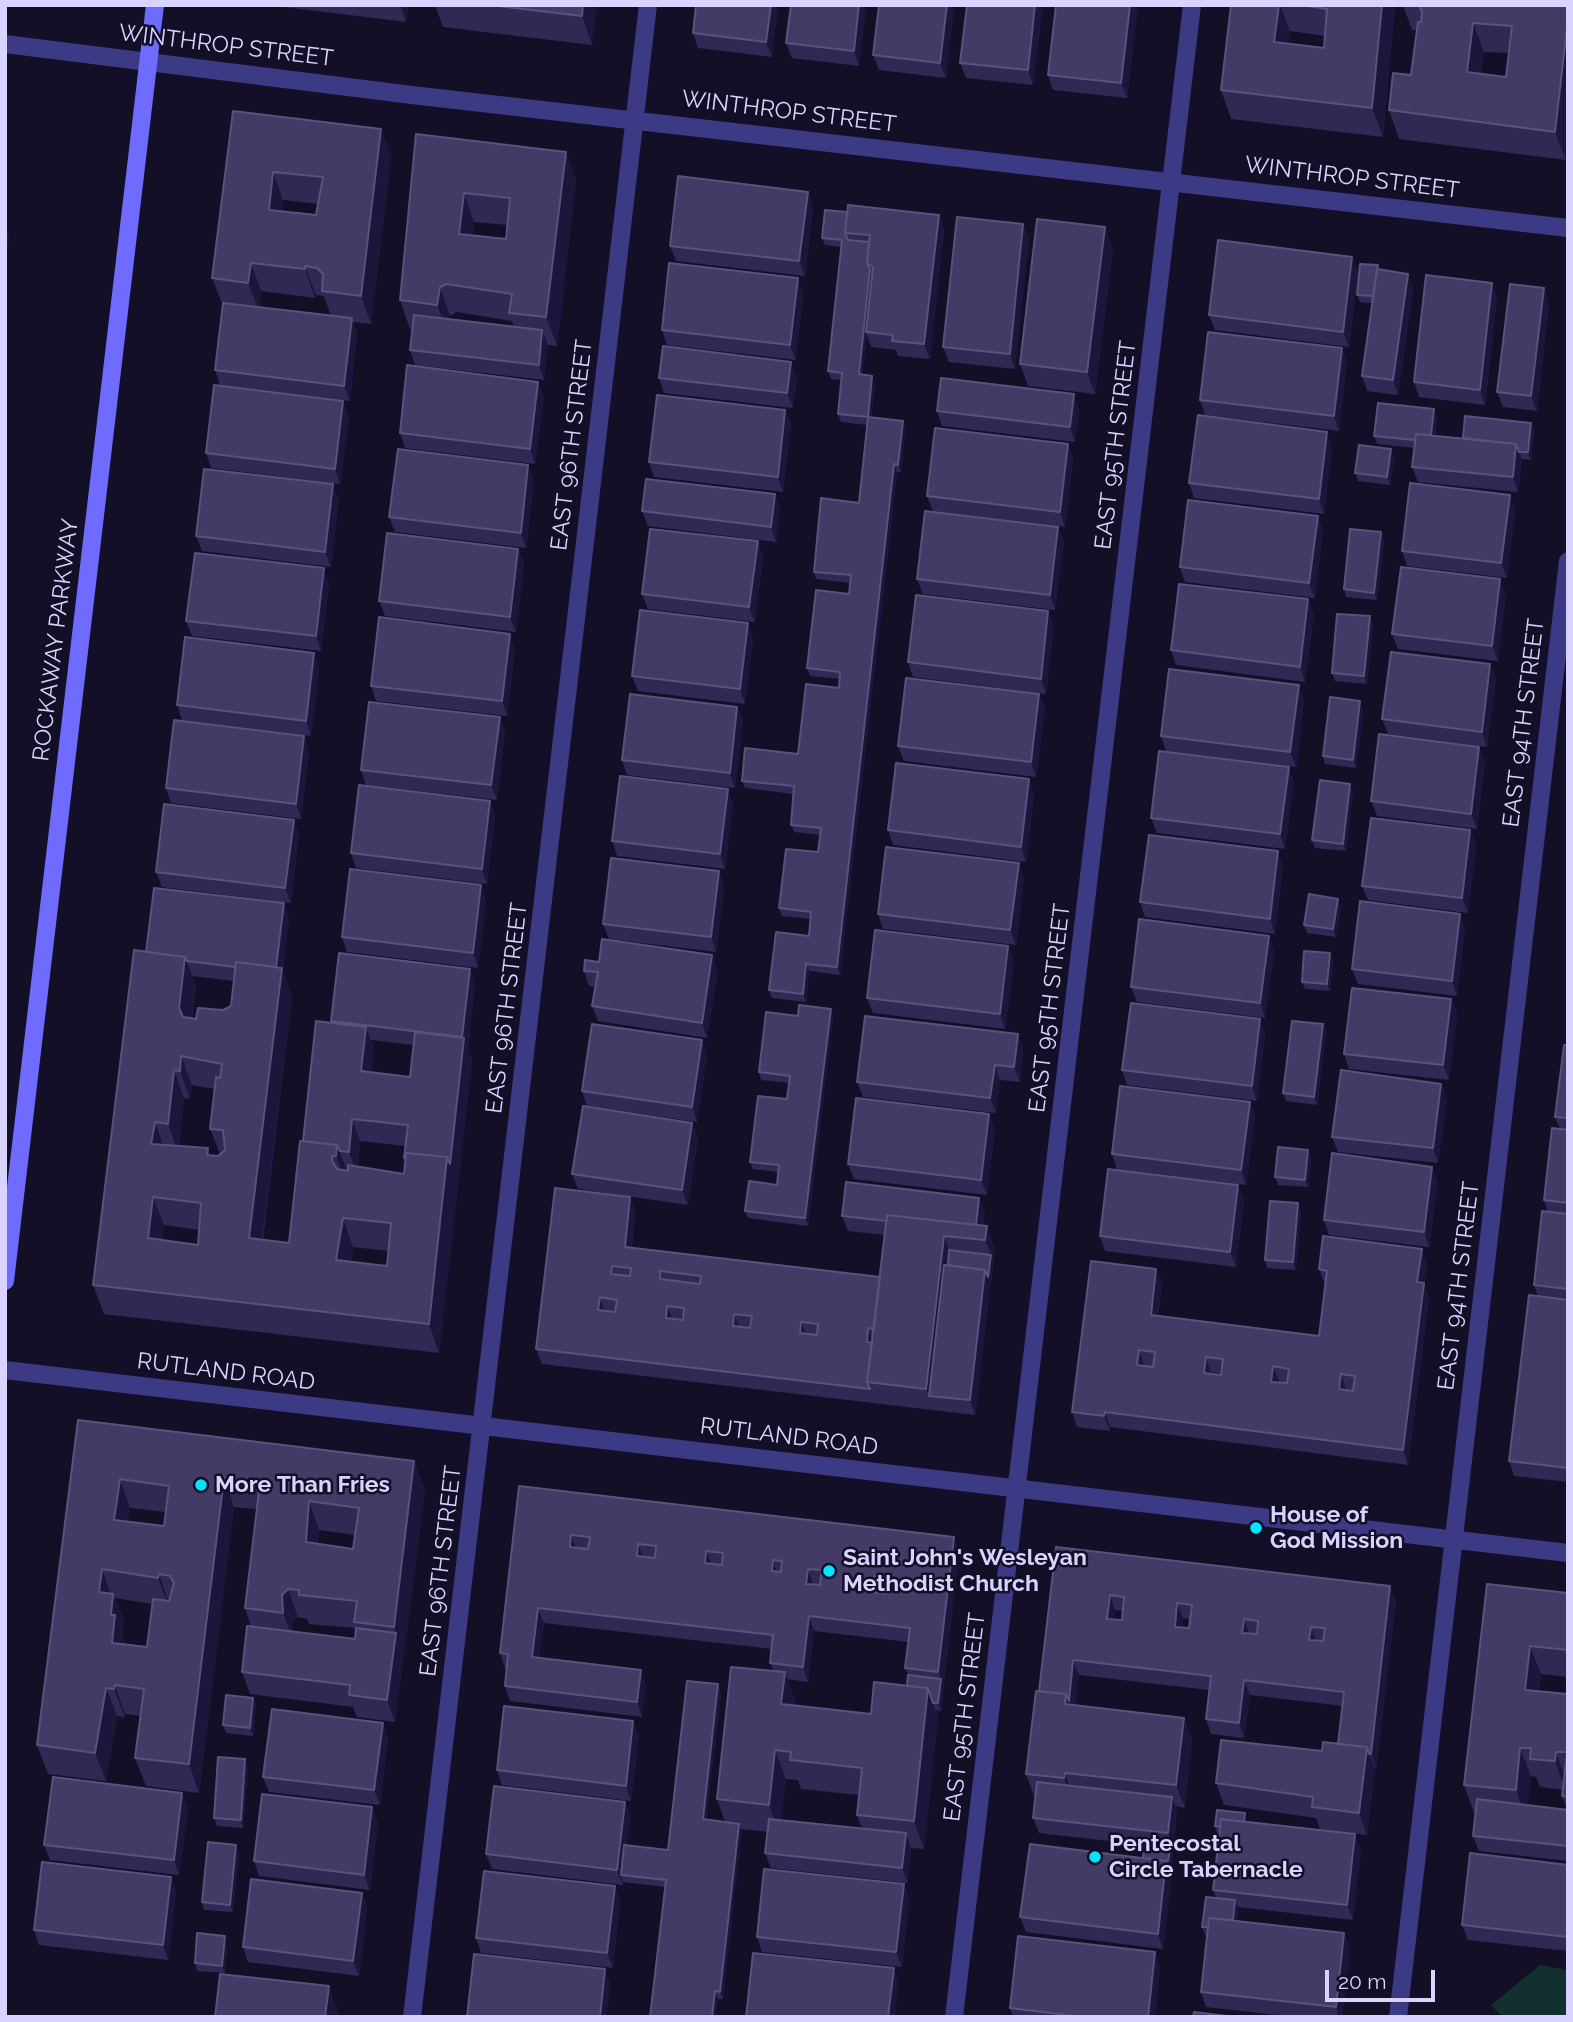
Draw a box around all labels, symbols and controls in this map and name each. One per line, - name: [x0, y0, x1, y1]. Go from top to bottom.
- street label: WINTHROP STREET: [117, 19, 335, 73]
- street label: WINTHROP STREET: [680, 85, 898, 139]
- street label: WINTHROP STREET: [1243, 151, 1461, 205]
- street label: EAST 96TH STREET: [545, 338, 599, 552]
- street label: EAST 95TH STREET: [1089, 339, 1143, 551]
- street label: ROCKAWAY PARKWAY: [27, 517, 85, 763]
- street label: EAST 94TH STREET: [1498, 617, 1550, 829]
- street label: EAST 96TH STREET: [480, 901, 534, 1115]
- street label: EAST 95TH STREET: [1023, 902, 1077, 1114]
- street label: EAST 94TH STREET: [1433, 1180, 1485, 1392]
- street label: RUTLAND ROAD: [135, 1347, 317, 1397]
- street label: RUTLAND ROAD: [698, 1412, 880, 1462]
- street label: EAST 96TH STREET: [414, 1464, 468, 1678]
- place label: More Than Fries: [215, 1471, 390, 1499]
- marker: More Than Fries: [193, 1477, 209, 1493]
- place label: House of God Mission: [1270, 1501, 1403, 1555]
- marker: House of God Mission: [1248, 1520, 1264, 1536]
- place label: Saint John's Wesleyan Methodist Church: [843, 1544, 1087, 1598]
- marker: Saint John's Wesleyan Methodist Church: [821, 1563, 837, 1579]
- street label: EAST 95TH STREET: [938, 1611, 992, 1823]
- place label: Pentecostal Circle Tabernacle: [1109, 1830, 1303, 1884]
- marker: Pentecostal Circle Tabernacle: [1087, 1849, 1103, 1865]
- scale bar: [1328, 1955, 1438, 1999]
- text: 20 m: [1338, 1969, 1386, 1994]

